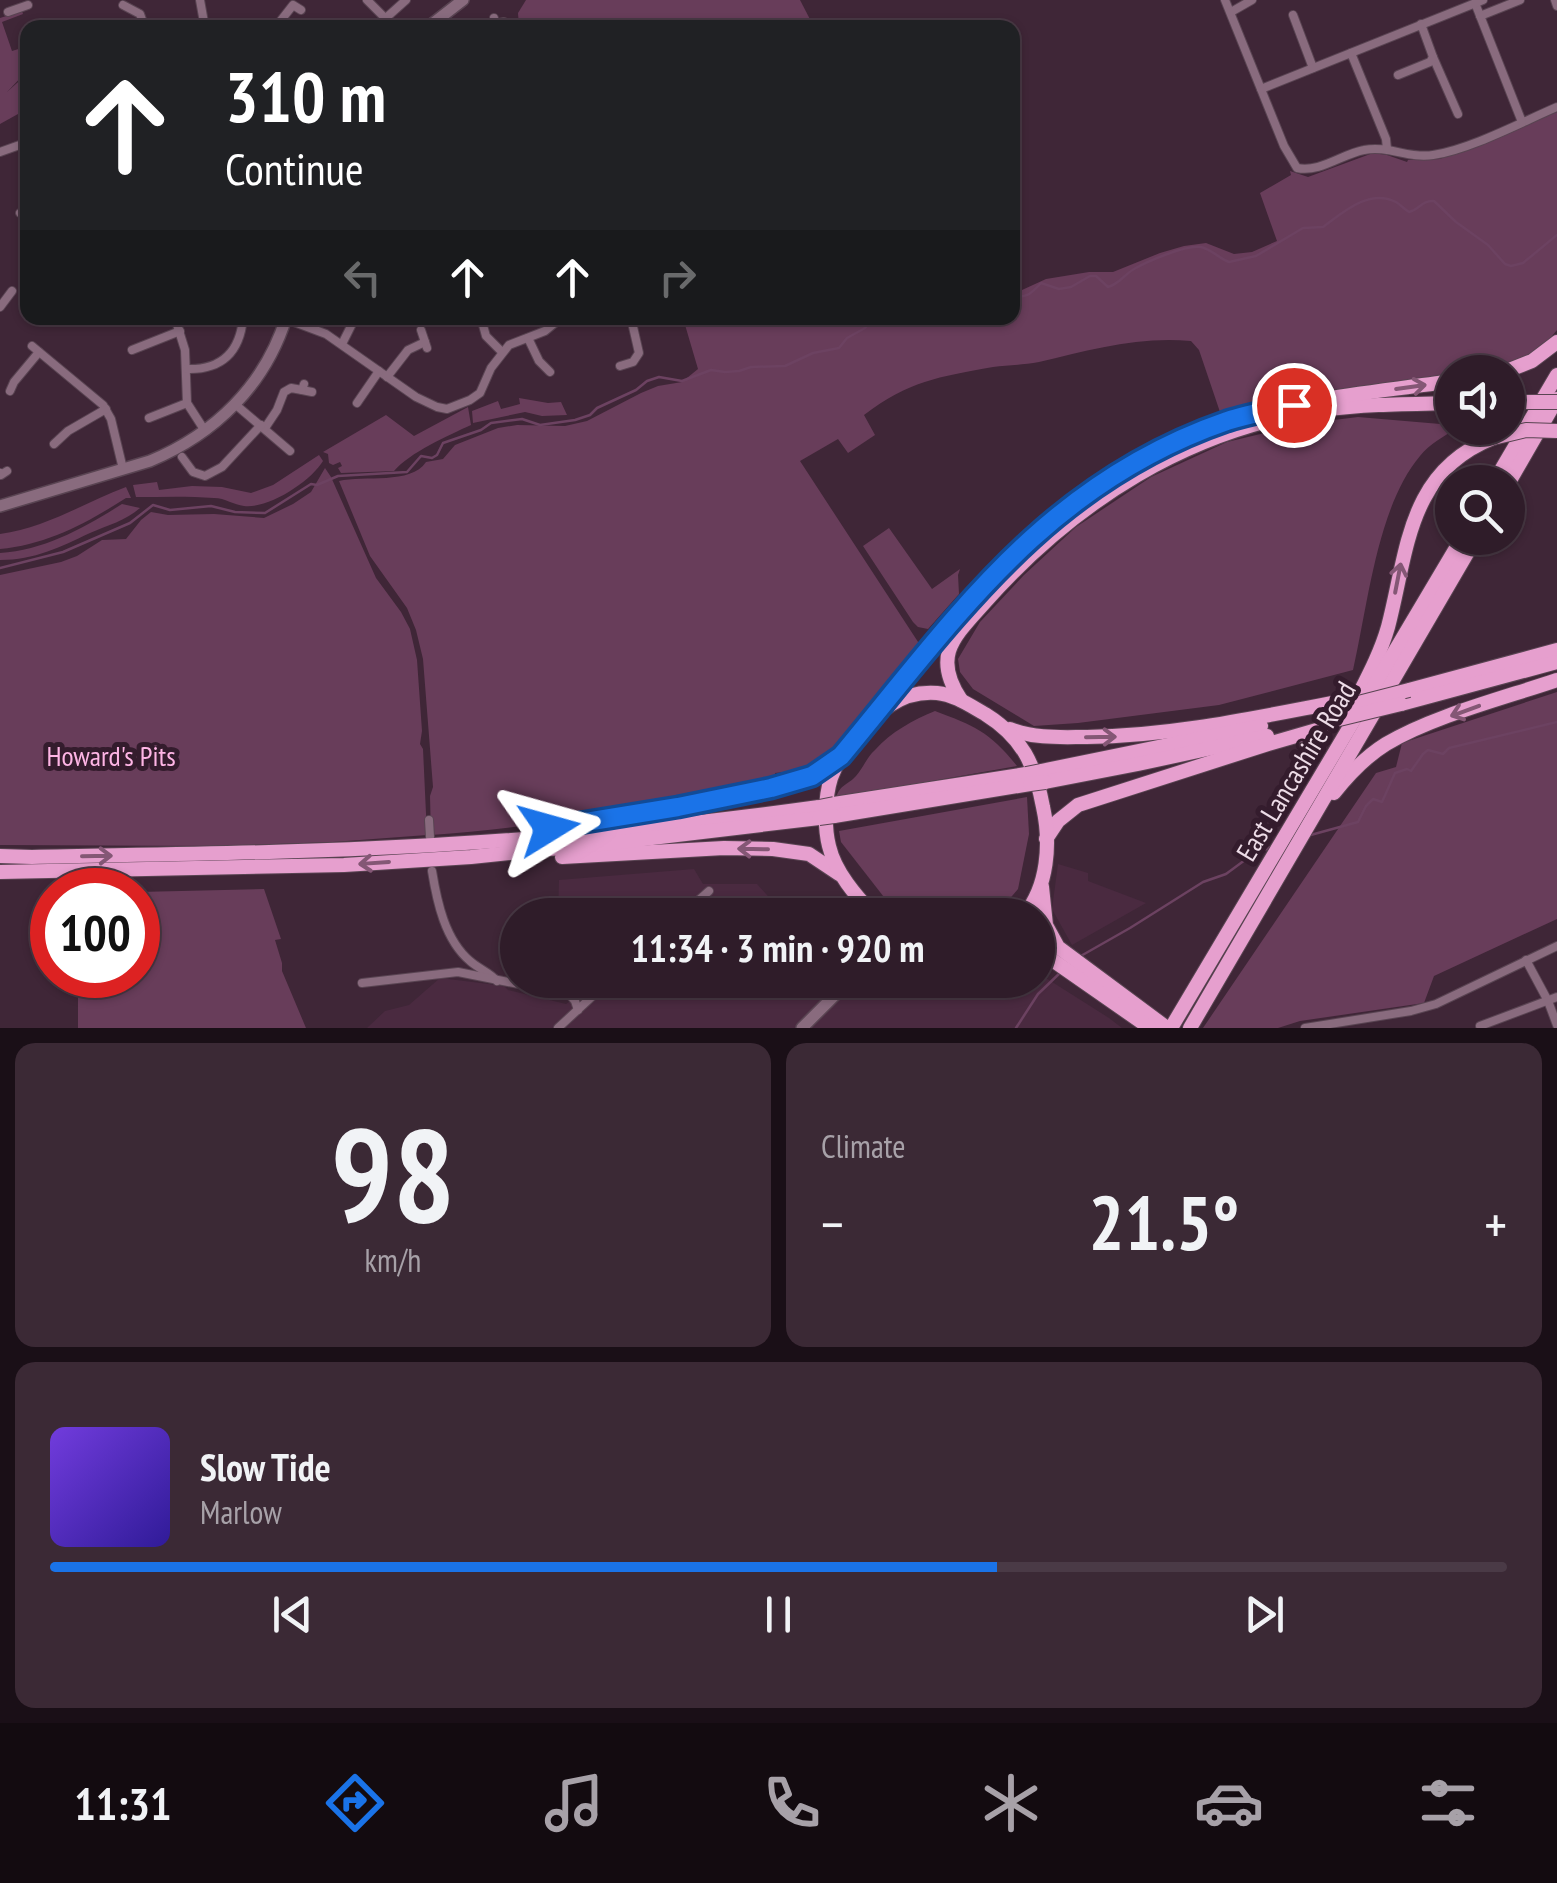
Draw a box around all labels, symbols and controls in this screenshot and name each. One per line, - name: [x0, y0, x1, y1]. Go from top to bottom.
- text: 310 m: [225, 51, 386, 141]
- icon: ahead: [60, 60, 190, 190]
- text: Continue: [225, 139, 364, 197]
- icon: left: [335, 250, 390, 305]
- icon: ahead: [440, 250, 495, 305]
- icon: ahead: [545, 250, 600, 305]
- icon: right: [650, 250, 705, 305]
- map controls: [1435, 355, 1525, 555]
- button: sound: [1435, 355, 1525, 445]
- pin: [1252, 363, 1337, 448]
- icon: arrive: [1267, 378, 1322, 433]
- one-way arrow: [1394, 378, 1426, 396]
- button: search: [1435, 465, 1525, 555]
- one-way arrow: [1390, 563, 1409, 595]
- street label: East Lancashire Road: [1227, 674, 1364, 867]
- one-way arrow: [1450, 703, 1481, 721]
- one-way arrow: [1084, 727, 1116, 746]
- park label: Howard's Pits: [46, 737, 176, 774]
- position arrow: [497, 776, 601, 880]
- one-way arrow: [738, 839, 770, 858]
- one-way arrow: [81, 846, 113, 865]
- one-way arrow: [358, 854, 390, 873]
- speed limit sign: 100: [30, 868, 160, 998]
- text: 11:34 · 3 min · 920 m: [631, 923, 924, 972]
- text: 98: [331, 1090, 455, 1258]
- text: Climate: [821, 1125, 905, 1167]
- text: 21.5°: [1089, 1174, 1239, 1271]
- text: −: [821, 1188, 844, 1259]
- text: +: [1484, 1188, 1507, 1259]
- text: km/h: [365, 1239, 421, 1281]
- text: Slow Tide: [200, 1442, 331, 1491]
- text: Marlow: [200, 1491, 282, 1533]
- icon: previous: [265, 1587, 320, 1642]
- icon: pause: [751, 1587, 806, 1642]
- icon: next: [1237, 1587, 1292, 1642]
- icon: directions: [320, 1768, 390, 1838]
- icon: music: [539, 1768, 609, 1838]
- icon: phone: [757, 1768, 827, 1838]
- icon: climate: [976, 1768, 1046, 1838]
- icon: car: [1194, 1768, 1264, 1838]
- icon: filters: [1413, 1768, 1483, 1838]
- text: 11:31: [74, 1774, 172, 1832]

